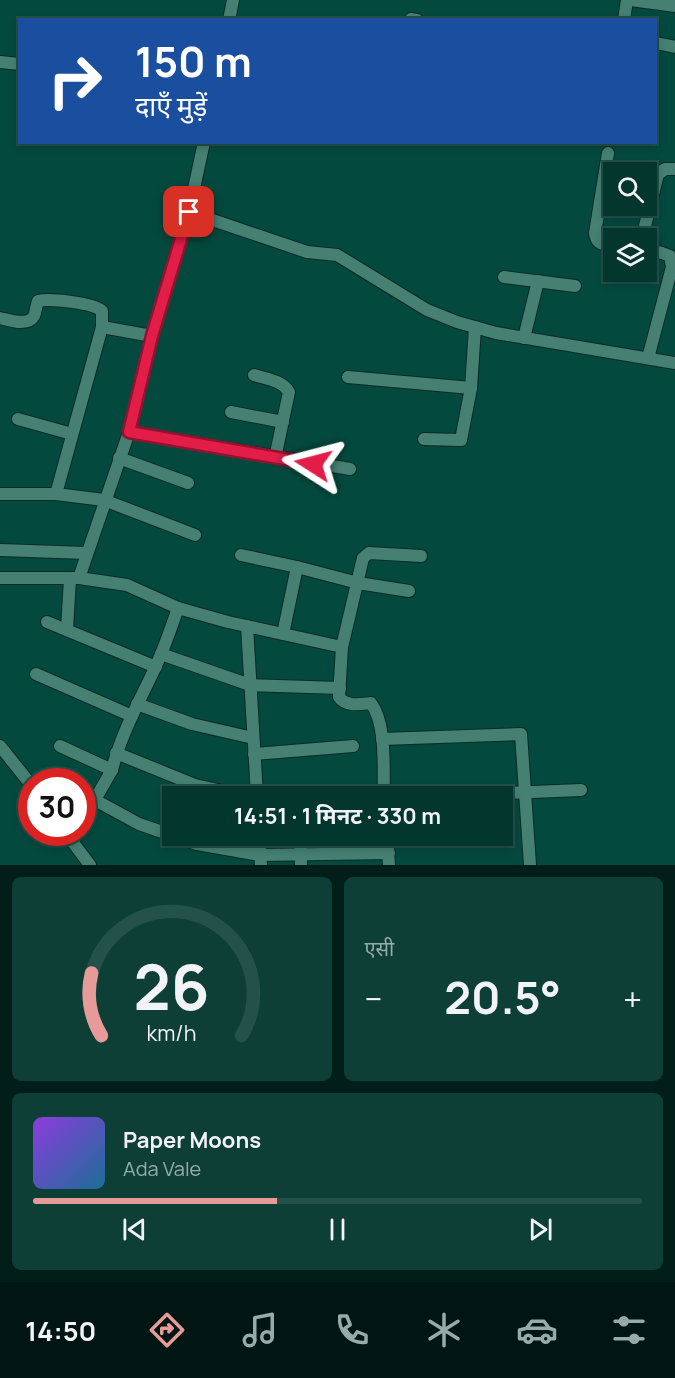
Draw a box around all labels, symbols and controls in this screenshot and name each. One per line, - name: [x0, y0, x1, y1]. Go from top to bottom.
- text: 150 m: [135, 32, 252, 90]
- icon: right: [36, 42, 114, 120]
- text: दाएँ मुड़ें: [135, 87, 207, 124]
- map controls: [603, 162, 657, 282]
- button: search: [603, 162, 657, 216]
- pin: [163, 186, 214, 237]
- icon: arrive: [172, 195, 205, 228]
- button: layers: [603, 228, 657, 282]
- position arrow: [281, 432, 345, 496]
- speed limit sign: 30: [18, 768, 96, 846]
- text: 14:51 · 1 मिनट · 330 m: [234, 801, 441, 831]
- text: एसी: [365, 935, 394, 962]
- text: 26: [134, 943, 210, 1029]
- text: 20.5°: [444, 966, 561, 1028]
- text: −: [365, 976, 382, 1021]
- text: +: [623, 976, 642, 1021]
- text: km/h: [147, 1018, 197, 1047]
- text: Paper Moons: [123, 1125, 261, 1155]
- text: Ada Vale: [123, 1155, 201, 1182]
- icon: previous: [118, 1213, 151, 1246]
- icon: pause: [321, 1213, 354, 1246]
- icon: next: [524, 1213, 557, 1246]
- icon: directions: [146, 1309, 188, 1351]
- icon: music: [239, 1309, 281, 1351]
- icon: phone: [331, 1309, 373, 1351]
- icon: climate: [423, 1309, 465, 1351]
- icon: car: [516, 1309, 558, 1351]
- icon: filters: [608, 1309, 650, 1351]
- text: 14:50: [25, 1312, 96, 1349]

